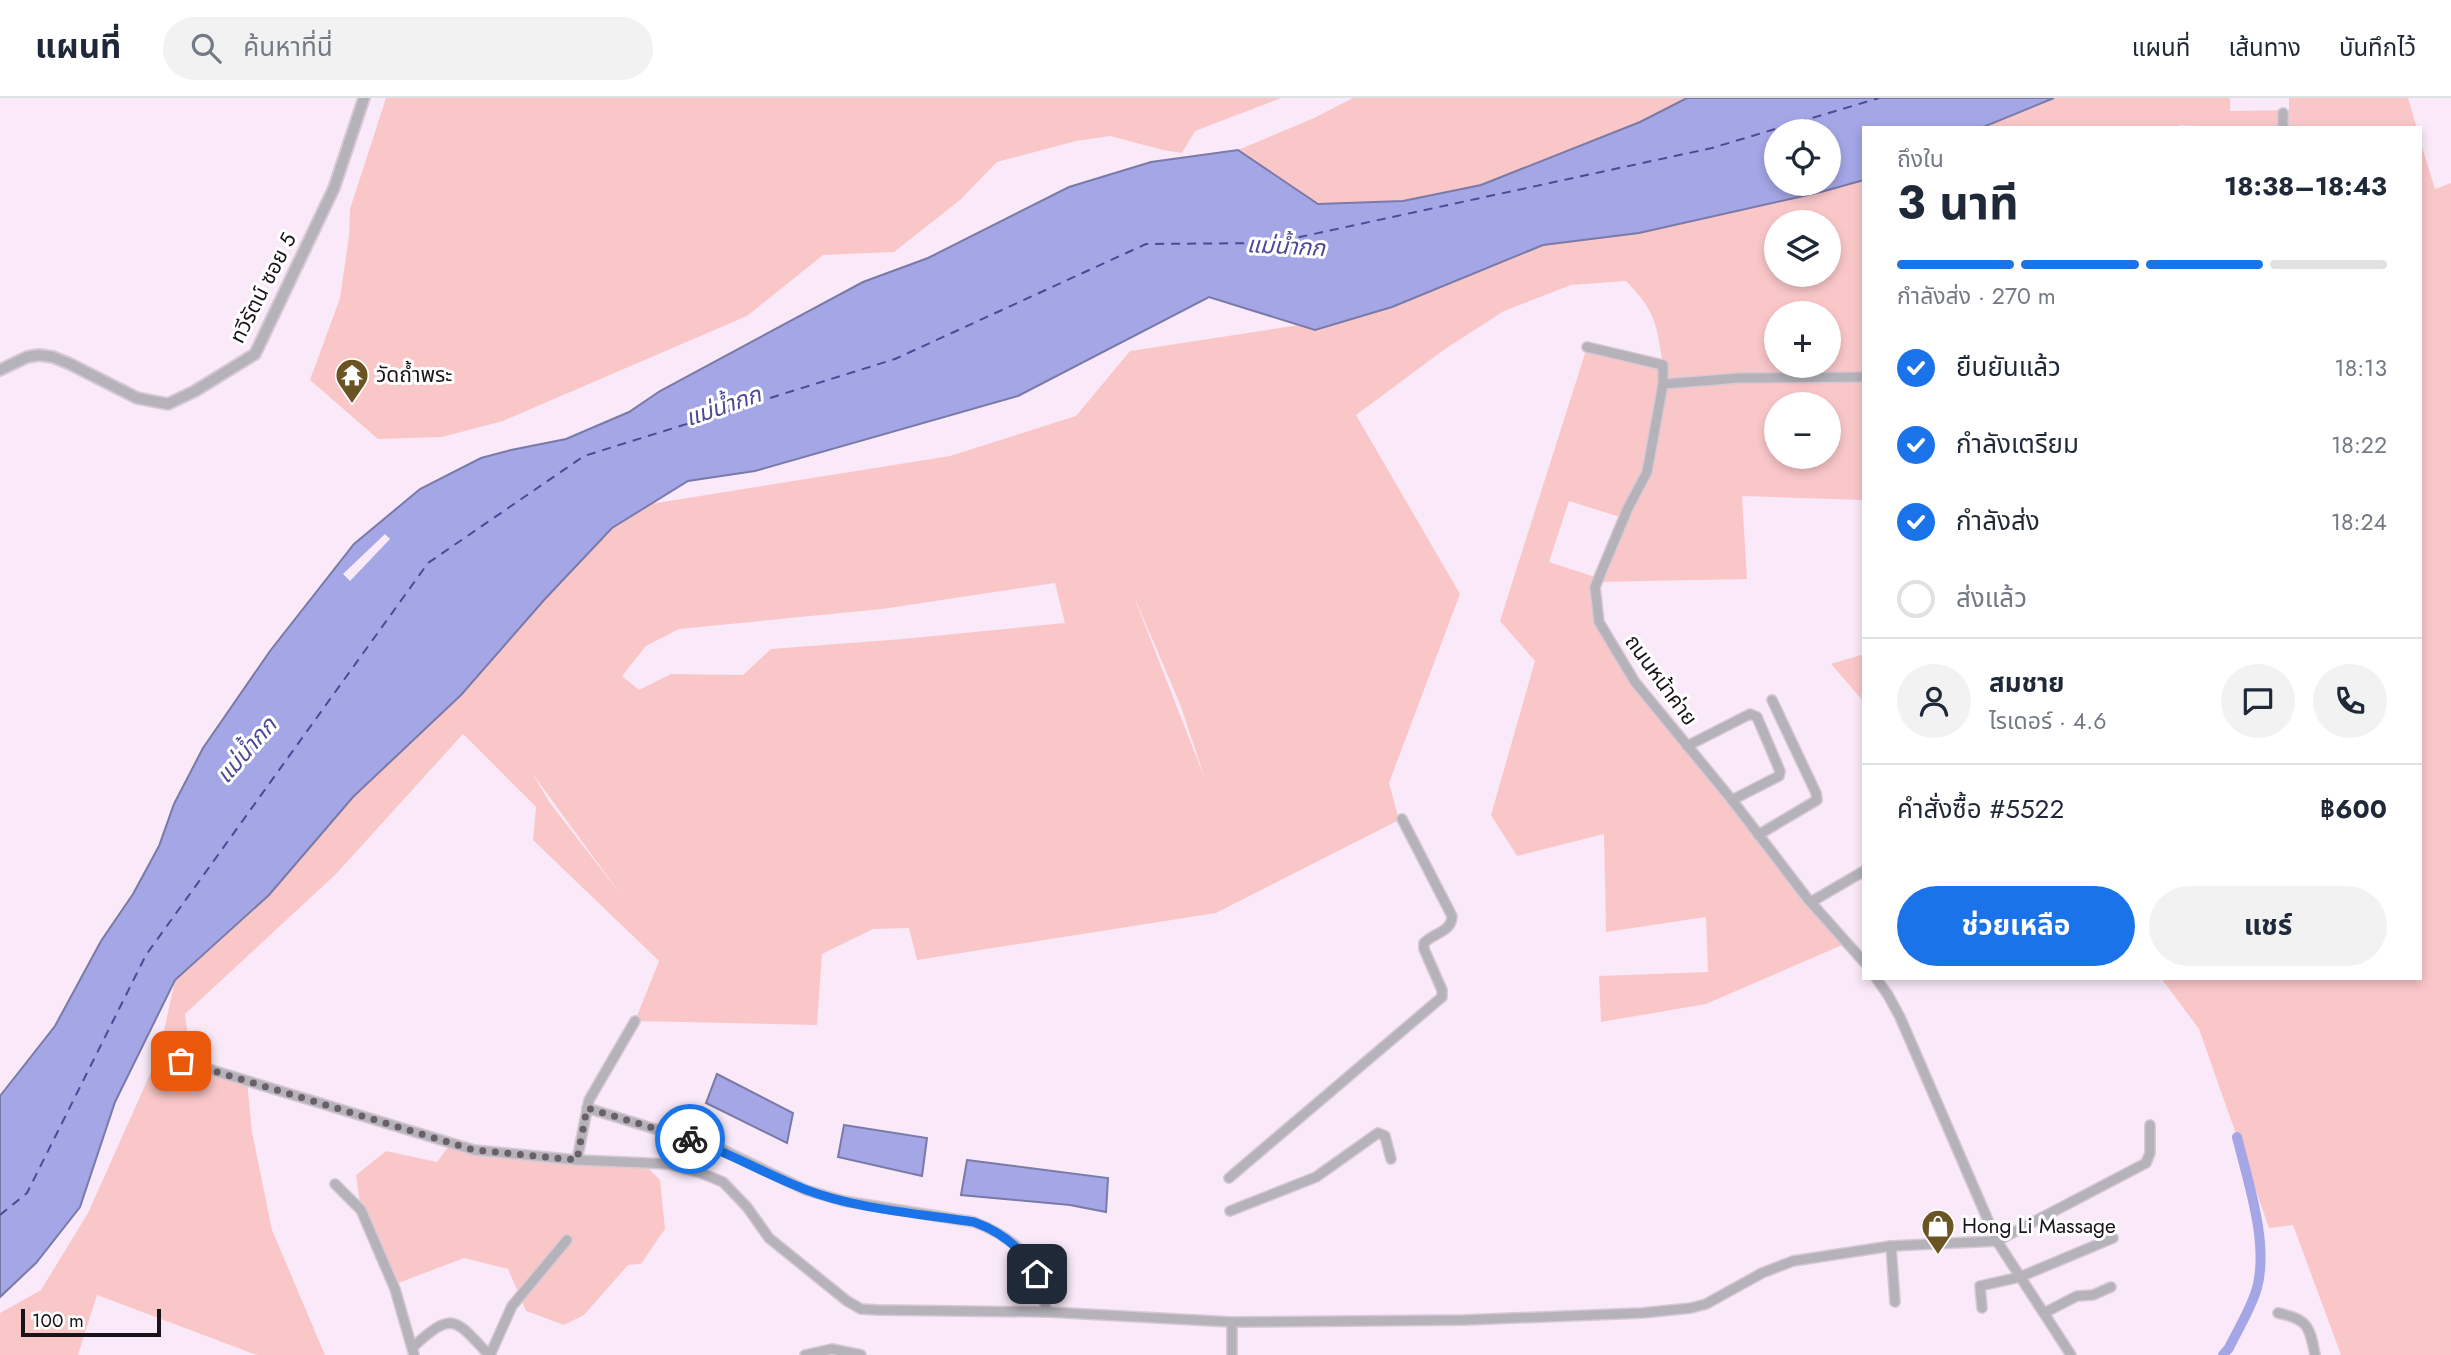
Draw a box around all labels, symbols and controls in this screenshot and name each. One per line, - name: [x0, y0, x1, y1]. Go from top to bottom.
- search box: [163, 17, 653, 80]
- text: แผนที่: [35, 23, 121, 70]
- text: ค้นหาที่นี่: [243, 28, 333, 66]
- icon: search: [187, 29, 225, 67]
- text: แผนที่: [2132, 30, 2190, 65]
- text: เส้นทาง: [2228, 30, 2301, 65]
- text: บันทึกไว้: [2339, 30, 2416, 65]
- map controls: [1764, 119, 1841, 469]
- button: locate: [1764, 119, 1841, 196]
- text: ถึงใน: [1897, 142, 1944, 176]
- text: 18:38–18:43: [2224, 167, 2387, 205]
- text: 3 นาที: [1897, 170, 2019, 236]
- button: layers: [1764, 210, 1841, 287]
- water label: แม่น้ำกก: [1246, 227, 1327, 265]
- street label: ทวีรัตน์ ซอย 5: [222, 228, 304, 348]
- text: กำลังส่ง · 270 m: [1897, 279, 2056, 313]
- button: +: [1764, 301, 1841, 378]
- text: ยืนยันแล้ว: [1956, 348, 2061, 386]
- icon: check: [1897, 349, 1935, 387]
- text: 18:13: [2334, 351, 2387, 385]
- temple icon: วัดถ้ำพระ: [333, 356, 371, 405]
- place label: วัดถ้ำพระ: [376, 360, 452, 390]
- water label: แม่น้ำกก: [680, 377, 767, 435]
- button: −: [1764, 392, 1841, 469]
- text: กำลังเตรียม: [1956, 425, 2079, 463]
- icon: check: [1897, 426, 1935, 464]
- text: 18:22: [2331, 428, 2387, 462]
- text: กำลังส่ง: [1956, 502, 2040, 540]
- icon: check: [1897, 503, 1935, 541]
- text: 18:24: [2331, 505, 2387, 539]
- text: ส่งแล้ว: [1956, 579, 2027, 617]
- street label: ถนนหน้าค่าย: [1618, 628, 1704, 732]
- button: person: [1897, 664, 1971, 738]
- text: สมชาย: [1989, 664, 2065, 702]
- button: chat: [2221, 664, 2295, 738]
- button: phone: [2313, 664, 2387, 738]
- text: ไรเดอร์ · 4.6: [1989, 704, 2106, 738]
- water label: แม่น้ำกก: [208, 708, 285, 791]
- text: คำสั่งซื้อ #5522: [1897, 790, 2064, 828]
- text: ฿600: [2320, 790, 2387, 828]
- button: ช่วยเหลือ: [1897, 886, 2135, 966]
- button: แชร์: [2149, 886, 2387, 966]
- pin: [151, 1031, 211, 1091]
- icon: bag: [162, 1042, 200, 1080]
- courier: [655, 1104, 725, 1174]
- icon: bike: [671, 1120, 709, 1158]
- shop icon: Hong Li Massage: [1919, 1207, 1957, 1256]
- place label: Hong Li Massage: [1962, 1211, 2116, 1241]
- pin: [1007, 1244, 1067, 1304]
- icon: home: [1018, 1255, 1056, 1293]
- scale bar: [21, 1306, 161, 1338]
- text: 100 m: [32, 1307, 84, 1334]

